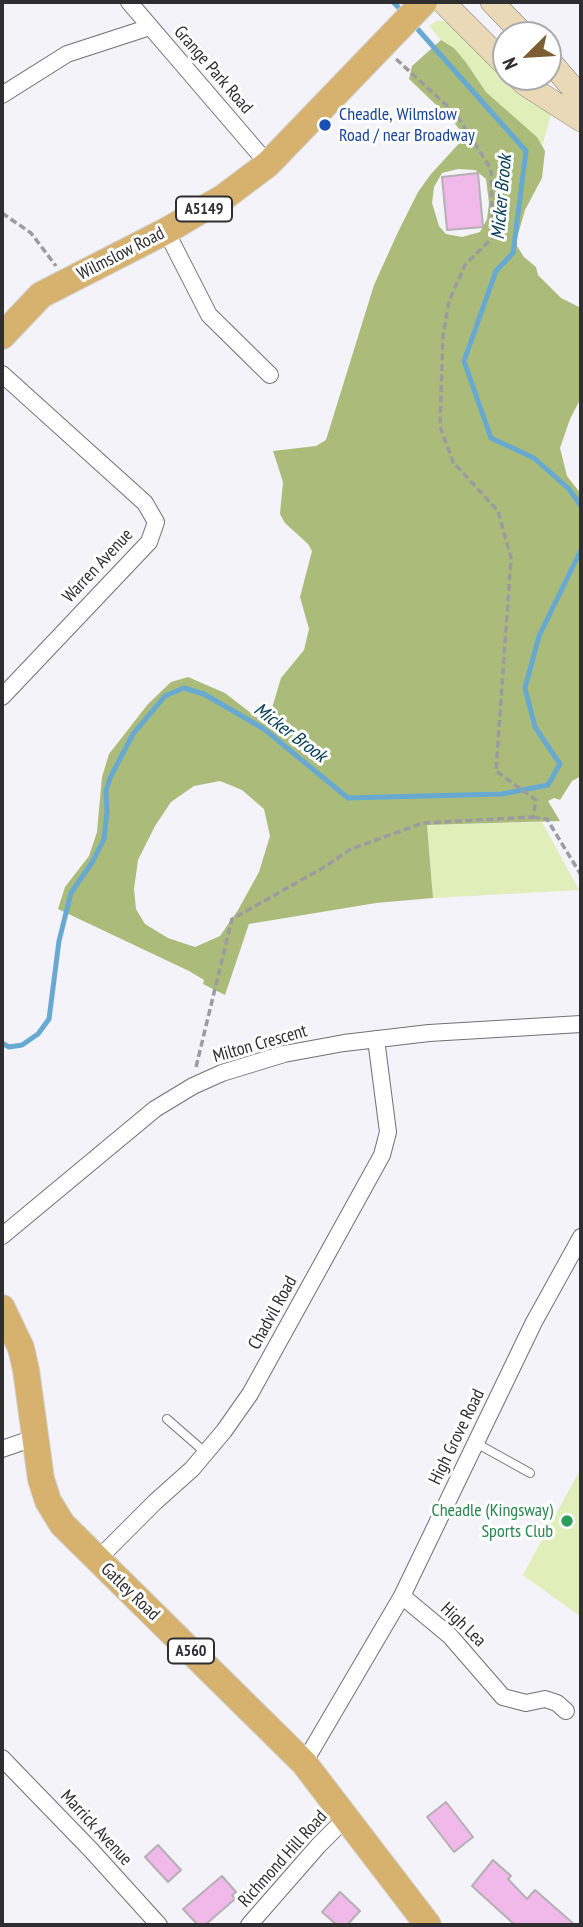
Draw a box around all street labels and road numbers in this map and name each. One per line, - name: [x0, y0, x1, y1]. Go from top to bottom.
- street label: Grange Park Road: [169, 22, 257, 118]
- road number: A5149: [176, 196, 232, 222]
- street label: Wilmslow Road: [74, 223, 168, 285]
- street label: Warren Avenue: [58, 525, 138, 607]
- street label: Milton Crescent: [211, 1020, 309, 1068]
- street label: Chadvil Road: [244, 1272, 302, 1354]
- street label: High Grove Road: [425, 1386, 489, 1488]
- street label: Gatley Road: [96, 1559, 164, 1625]
- street label: High Lea: [436, 1598, 490, 1652]
- road number: A560: [168, 1638, 214, 1664]
- street label: Marrick Avenue: [56, 1786, 136, 1870]
- street label: Richmond Hill Road: [234, 1806, 332, 1912]

